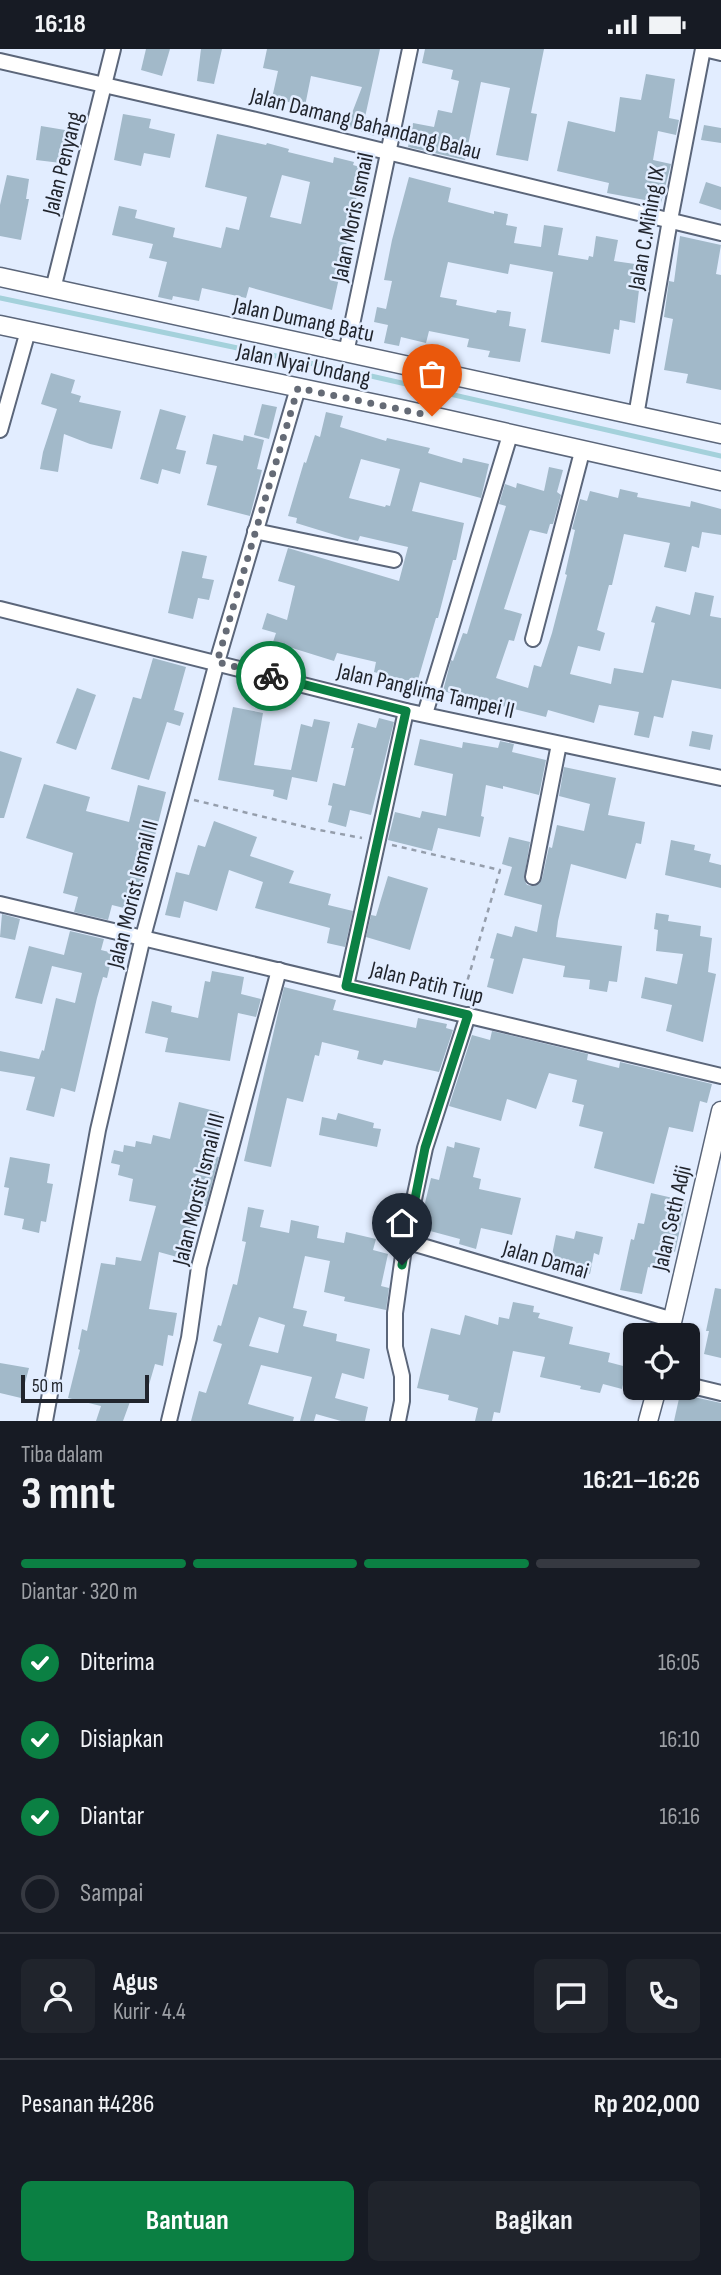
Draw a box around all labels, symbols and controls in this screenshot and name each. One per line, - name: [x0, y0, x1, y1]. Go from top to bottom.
- text: 16:18: [35, 9, 86, 40]
- street label: Jalan Damang Bahandang Balau: [246, 81, 484, 166]
- street label: Jalan Penyang: [36, 109, 89, 219]
- street label: Jalan Moris Ismail: [325, 150, 380, 285]
- street label: Jalan C.Mihing IX: [622, 164, 672, 293]
- street label: Jalan Dumang Batu: [230, 291, 377, 349]
- street label: Jalan Nyai Undang: [233, 337, 373, 393]
- pin: [402, 344, 462, 416]
- icon: bag: [413, 355, 451, 393]
- courier: [236, 641, 306, 711]
- icon: bike: [252, 657, 290, 695]
- street label: Jalan Panglima Tampei II: [333, 657, 517, 725]
- street label: Jalan Morist Ismail II: [101, 817, 165, 972]
- street label: Jalan Patih Tiup: [366, 955, 486, 1011]
- street label: Jalan Morsit Ismail III: [166, 1110, 231, 1269]
- street label: Jalan Seth Adji: [646, 1163, 698, 1275]
- pin: [372, 1193, 432, 1265]
- icon: home: [383, 1204, 421, 1242]
- street label: Jalan Damai: [499, 1234, 592, 1286]
- map controls: [623, 1323, 700, 1400]
- button: locate: [623, 1323, 700, 1400]
- scale bar: [21, 1372, 149, 1404]
- text: 50 m: [32, 1375, 63, 1398]
- text: Tiba dalam: [21, 1441, 103, 1469]
- text: 16:21–16:26: [583, 1465, 700, 1496]
- text: 3 mnt: [21, 1467, 115, 1522]
- text: Diantar · 320 m: [21, 1578, 138, 1606]
- icon: check: [21, 1644, 59, 1682]
- text: Diterima: [80, 1647, 155, 1678]
- text: 16:05: [658, 1649, 700, 1677]
- icon: check: [21, 1721, 59, 1759]
- text: Disiapkan: [80, 1724, 164, 1755]
- text: 16:10: [659, 1726, 700, 1754]
- icon: check: [21, 1798, 59, 1836]
- text: Diantar: [80, 1801, 144, 1832]
- text: 16:16: [659, 1803, 700, 1831]
- text: Sampai: [80, 1878, 143, 1909]
- button: person: [21, 1959, 95, 2033]
- button: chat: [534, 1959, 608, 2033]
- button: phone: [626, 1959, 700, 2033]
- text: Agus: [113, 1967, 158, 1998]
- text: Kurir · 4.4: [113, 1998, 186, 2026]
- text: Pesanan #4286: [21, 2089, 154, 2120]
- text: Rp 202,000: [594, 2089, 700, 2120]
- button: Bantuan: [21, 2181, 354, 2261]
- button: Bagikan: [368, 2181, 700, 2261]

